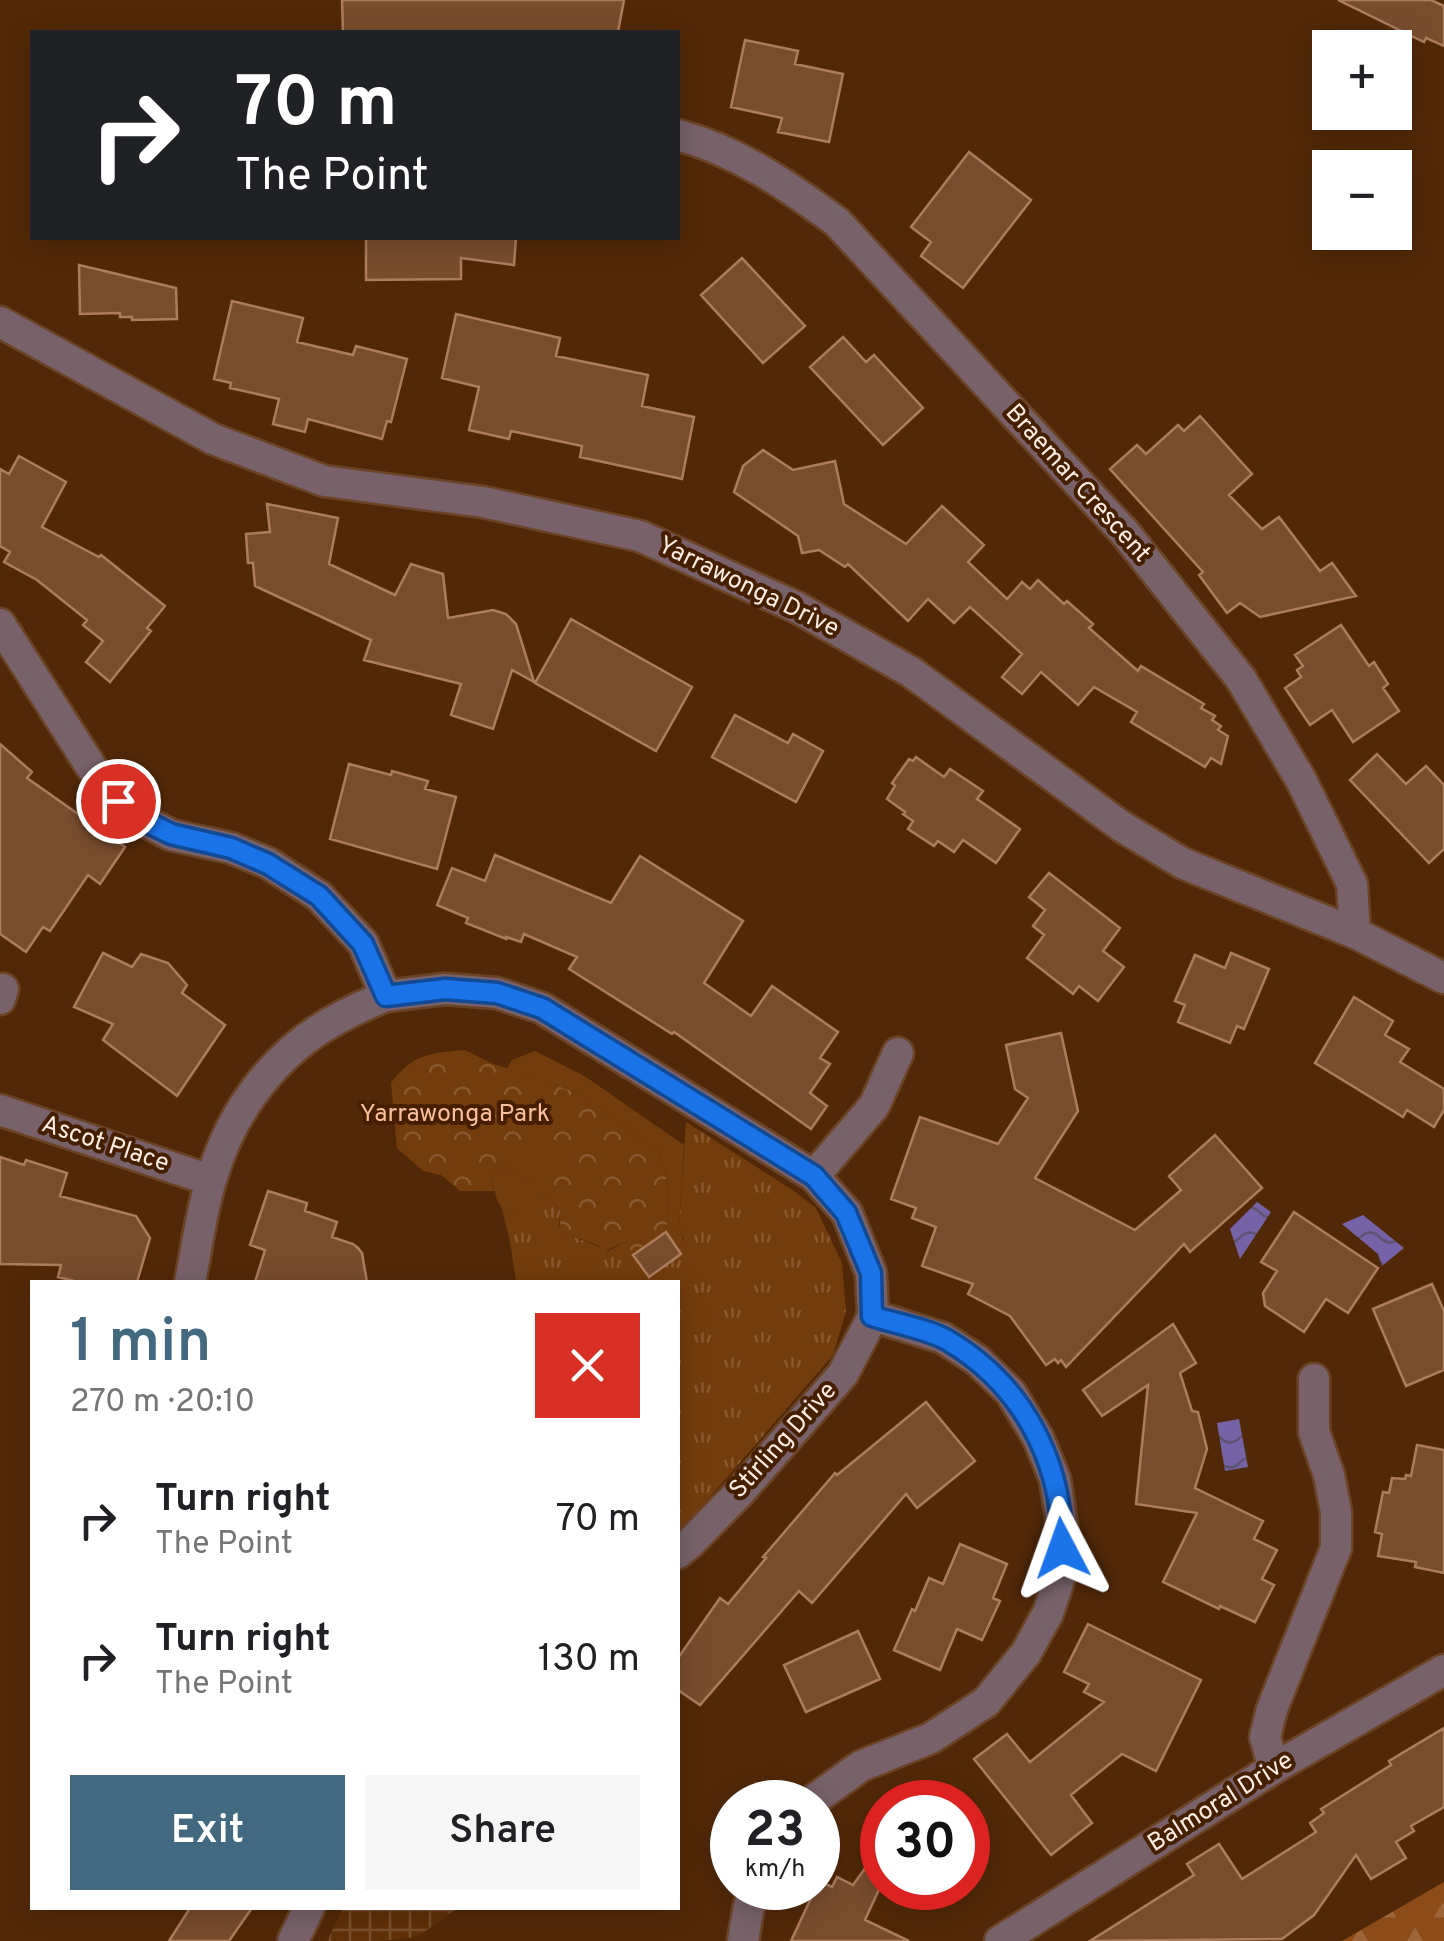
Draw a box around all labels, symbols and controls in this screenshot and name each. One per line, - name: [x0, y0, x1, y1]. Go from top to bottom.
- map controls: [1312, 30, 1412, 250]
- button: +: [1312, 30, 1412, 130]
- text: 70 m: [235, 62, 398, 151]
- icon: right: [70, 70, 200, 200]
- text: The Point: [235, 149, 429, 206]
- button: −: [1312, 150, 1412, 250]
- street label: Braemar Crescent: [997, 398, 1157, 570]
- street label: Yarrawonga Drive: [652, 530, 844, 646]
- pin: [76, 759, 161, 844]
- icon: arrive: [91, 774, 146, 829]
- park label: Yarrawonga Park: [360, 1099, 550, 1131]
- street label: Ascot Place: [37, 1109, 173, 1181]
- text: 1 min: [70, 1307, 211, 1383]
- button: close: [535, 1313, 640, 1418]
- street label: Stirling Drive: [723, 1376, 845, 1506]
- text: 270 m · 20:10: [70, 1383, 255, 1423]
- text: Turn right: [155, 1476, 330, 1525]
- icon: right: [70, 1493, 125, 1548]
- text: 70 m: [556, 1496, 640, 1545]
- position arrow: [1010, 1496, 1114, 1600]
- text: The Point: [155, 1525, 293, 1565]
- text: Turn right: [155, 1616, 330, 1665]
- icon: right: [70, 1633, 125, 1688]
- text: 130 m: [538, 1636, 640, 1685]
- text: The Point: [155, 1665, 293, 1705]
- street label: Balmoral Drive: [1142, 1746, 1300, 1860]
- button: Exit: [70, 1775, 345, 1890]
- button: Share: [365, 1775, 640, 1890]
- speed limit sign: 30: [860, 1780, 990, 1910]
- text: 23: [745, 1801, 805, 1864]
- text: km/h: [745, 1854, 805, 1886]

